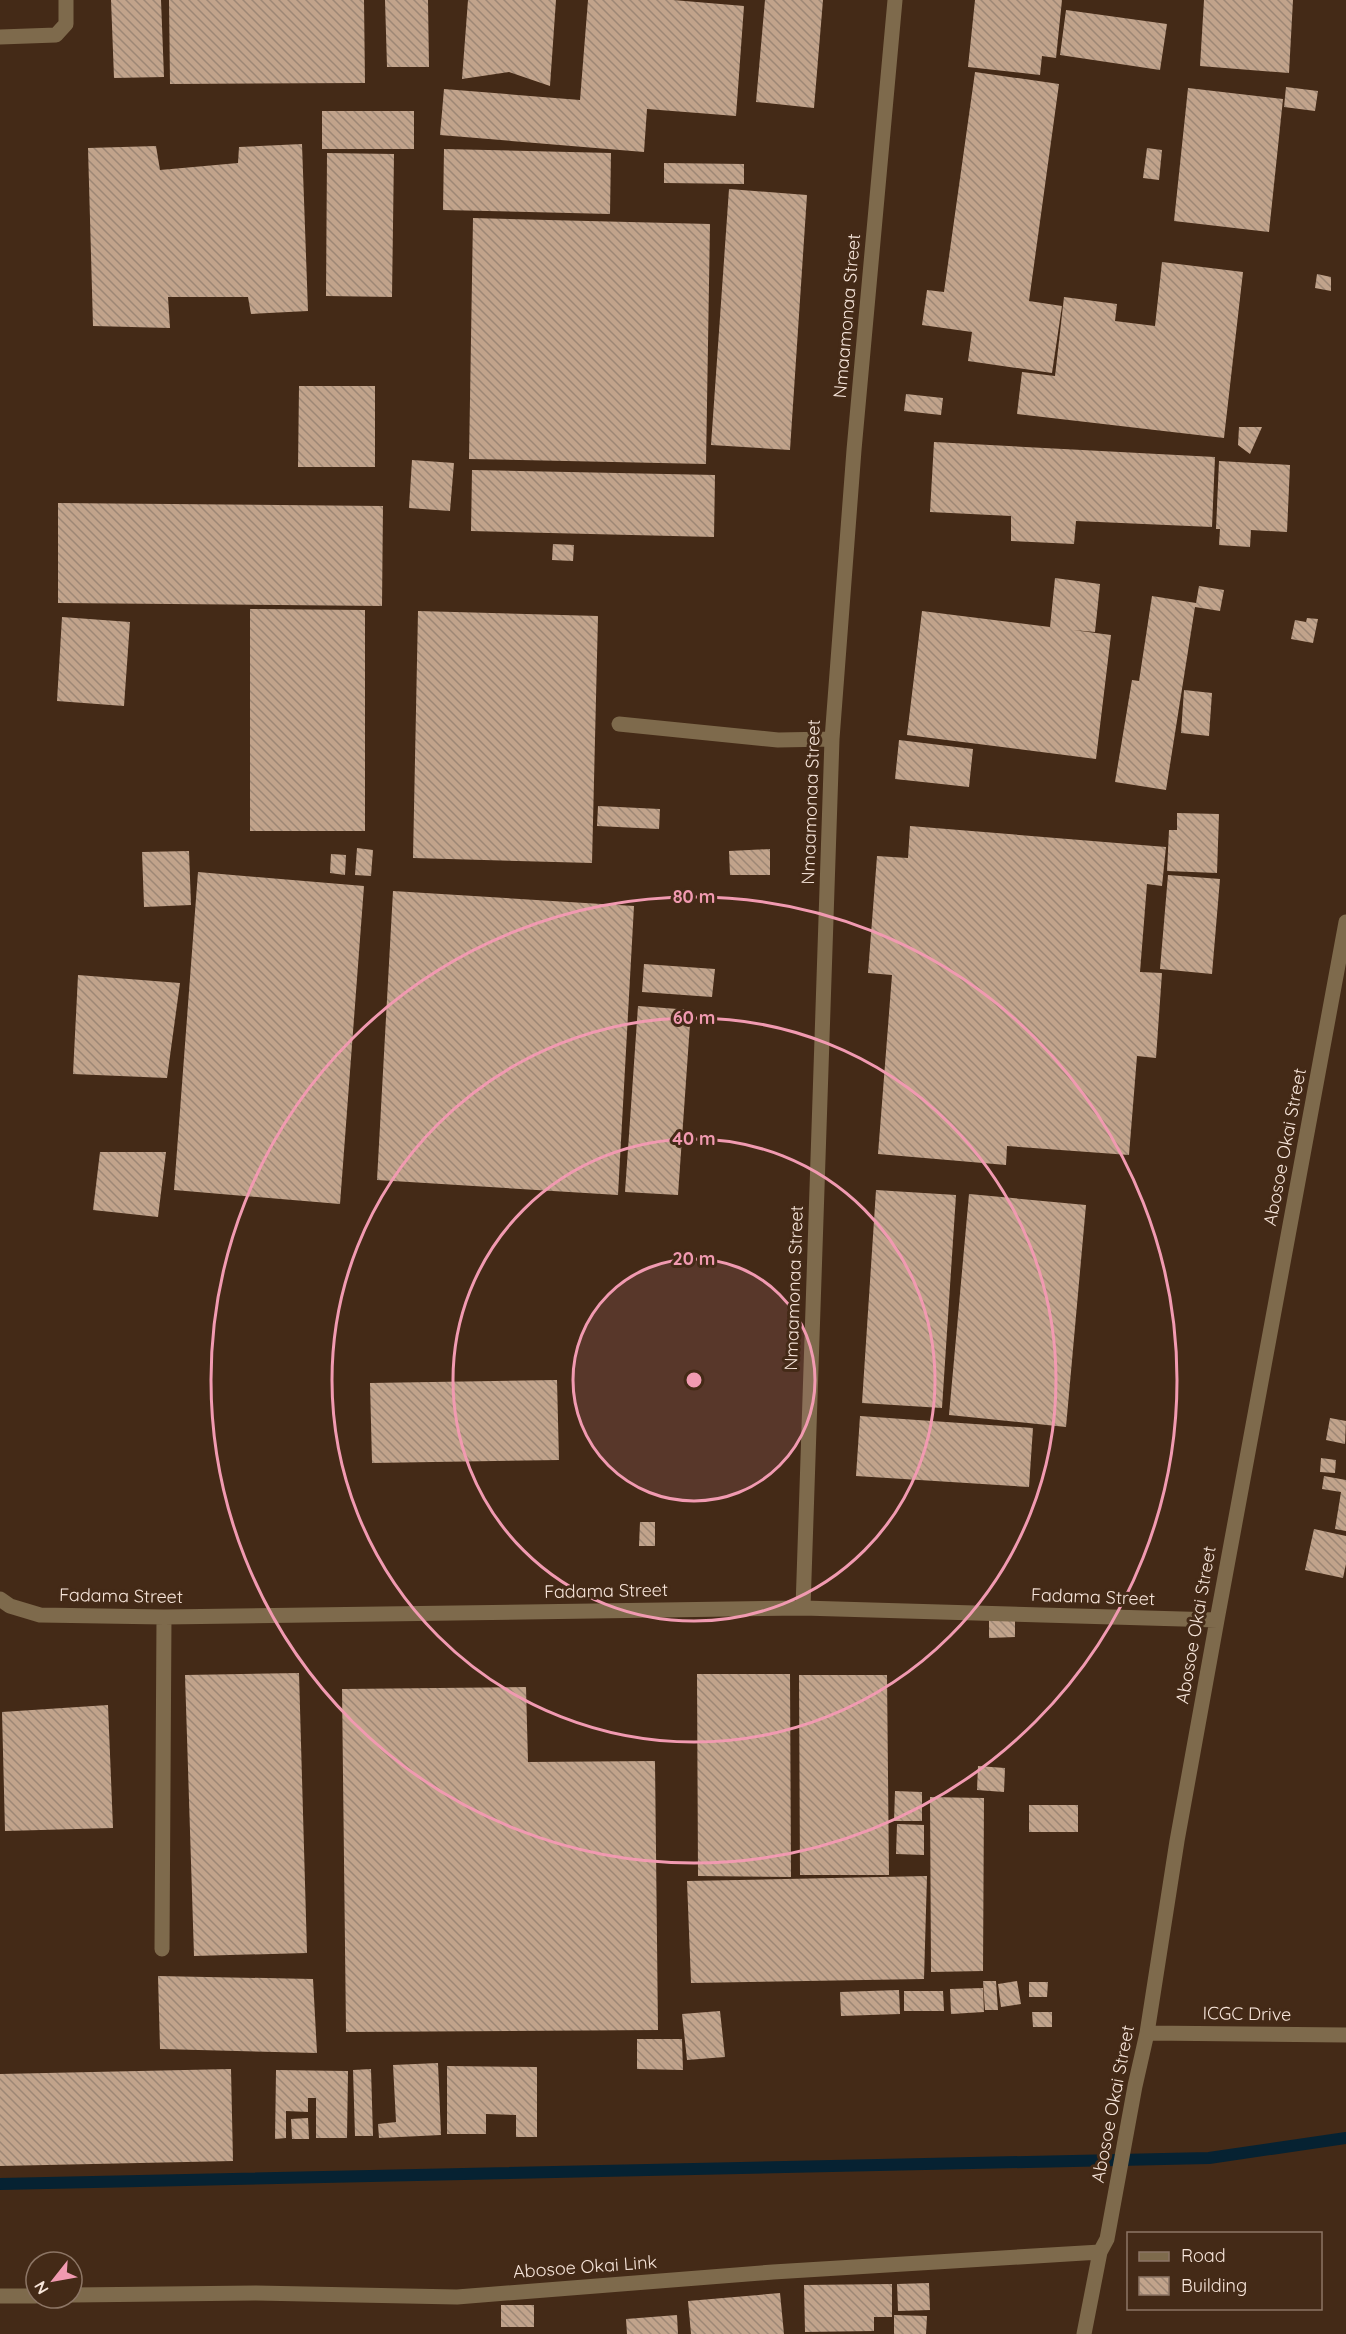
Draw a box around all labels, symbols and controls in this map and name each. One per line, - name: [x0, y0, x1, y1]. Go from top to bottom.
- street label: Nmaamonaa Street: [828, 233, 865, 399]
- street label: Nmaamonaa Street: [796, 719, 825, 885]
- text: 80 m: [673, 885, 715, 908]
- text: 60 m: [673, 1006, 715, 1029]
- street label: Abosoe Okai Street: [1258, 1066, 1311, 1228]
- text: 40 m: [672, 1127, 716, 1150]
- street label: Nmaamonaa Street: [779, 1205, 808, 1371]
- text: 20 m: [673, 1247, 715, 1270]
- centre of rings: [684, 1370, 704, 1390]
- street label: Abosoe Okai Street: [1170, 1544, 1221, 1706]
- street label: Fadama Street: [544, 1578, 668, 1603]
- street label: Fadama Street: [59, 1583, 183, 1608]
- street label: Fadama Street: [1031, 1583, 1155, 1610]
- street label: ICGC Drive: [1202, 2001, 1292, 2026]
- street label: Abosoe Okai Street: [1086, 2023, 1139, 2185]
- legend: [1127, 2232, 1322, 2310]
- text: Road: [1181, 2244, 1226, 2267]
- north arrow: [24, 2250, 84, 2310]
- street label: Abosoe Okai Link: [512, 2250, 658, 2283]
- text: Building: [1181, 2274, 1247, 2297]
- text: N: [30, 2278, 53, 2298]

